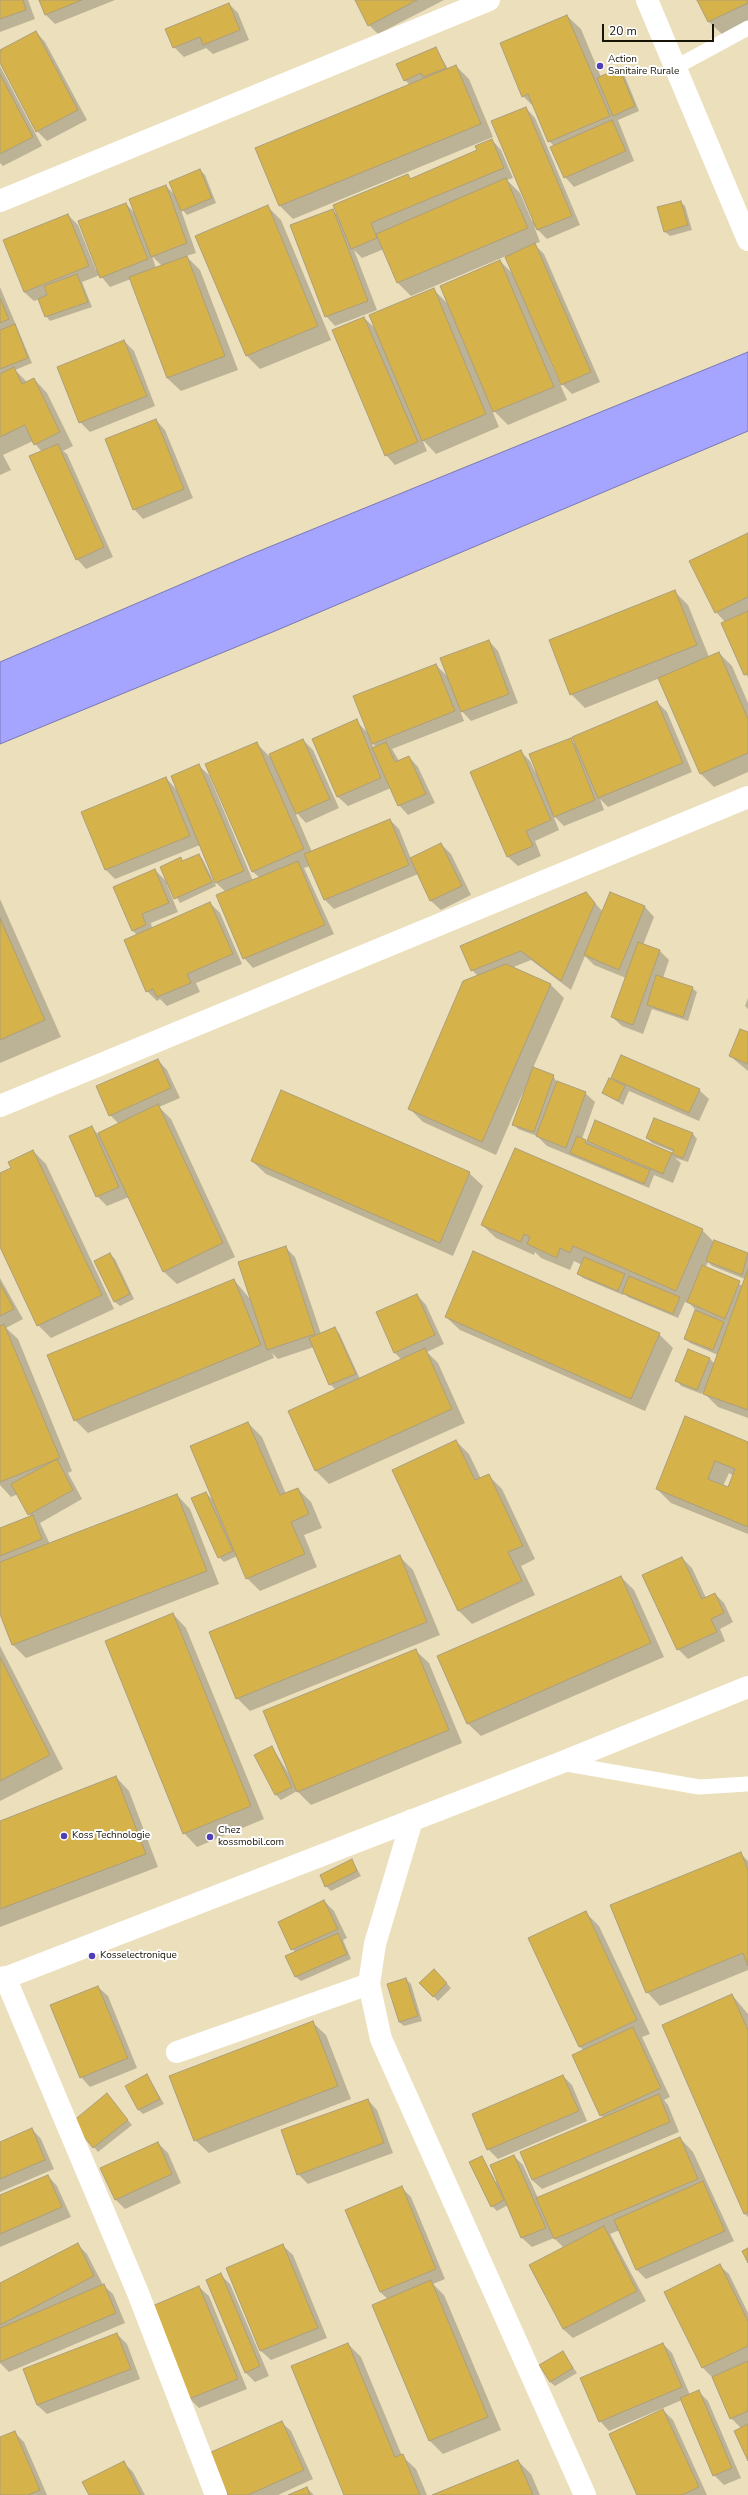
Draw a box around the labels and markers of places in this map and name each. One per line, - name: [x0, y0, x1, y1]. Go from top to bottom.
- place label: Action Sanitaire Rurale: [608, 54, 679, 78]
- marker: Action Sanitaire Rurale: [595, 61, 605, 71]
- place label: Chez kossmobil.com: [218, 1825, 284, 1848]
- place label: Koss Technologie: [72, 1830, 150, 1842]
- marker: Koss Technologie: [59, 1831, 69, 1841]
- marker: Chez kossmobil.com: [205, 1832, 215, 1842]
- place label: Kosselectronique: [100, 1950, 177, 1962]
- marker: Kosselectronique: [87, 1951, 97, 1961]

